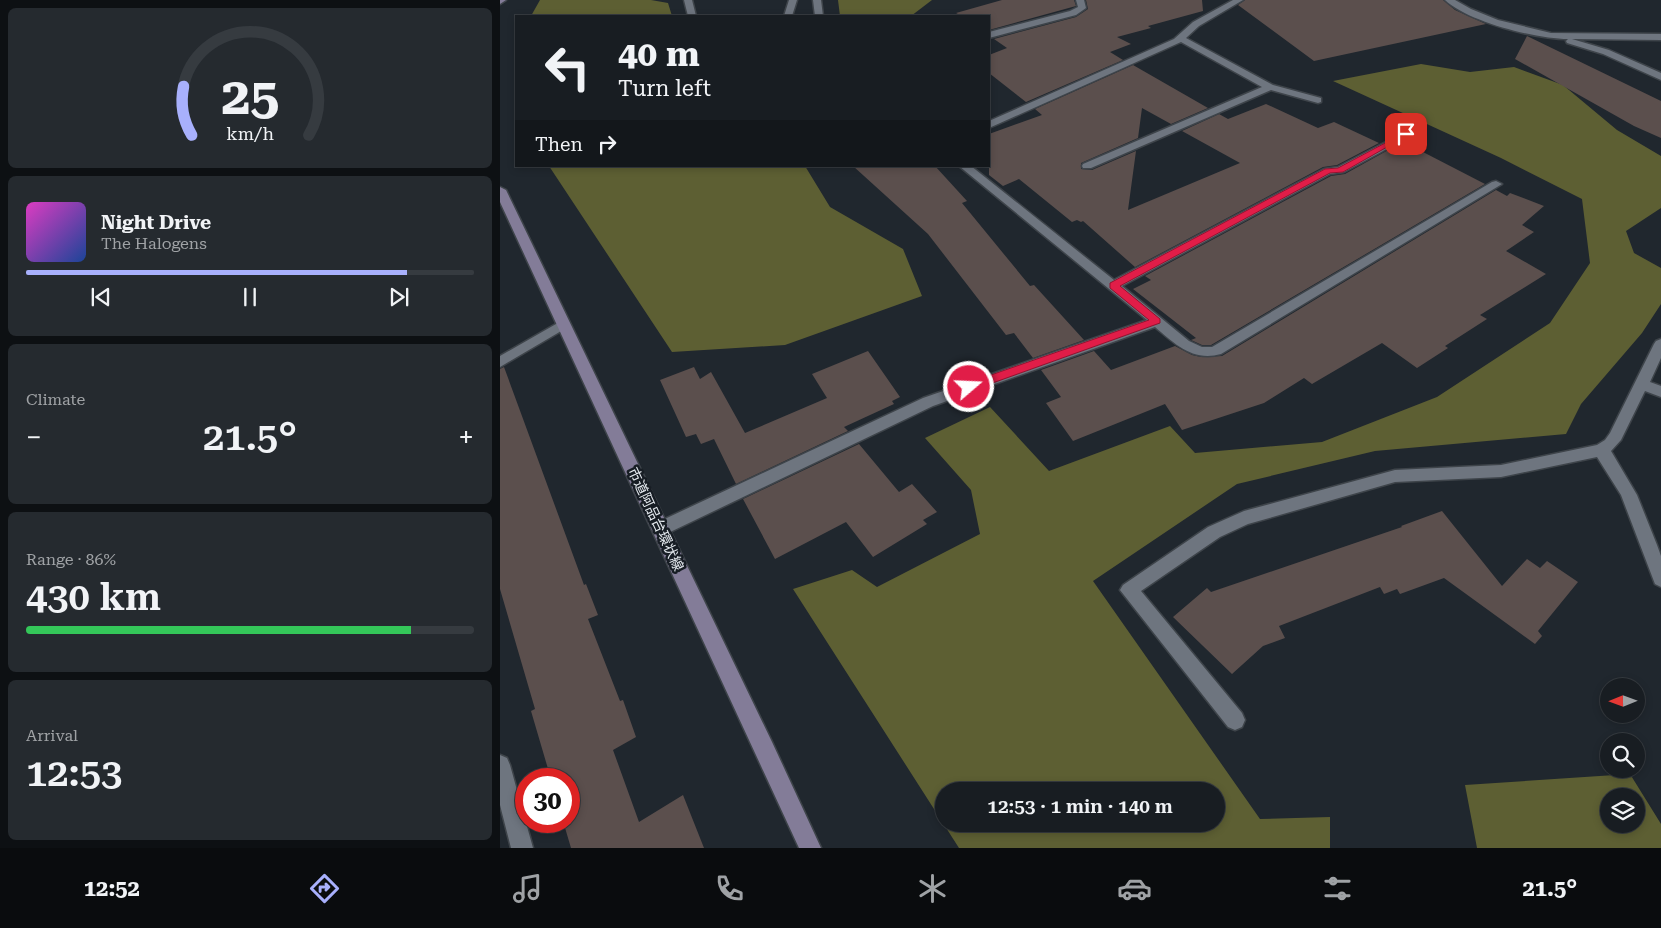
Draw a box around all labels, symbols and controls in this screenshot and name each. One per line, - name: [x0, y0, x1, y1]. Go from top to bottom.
- text: 40 m: [618, 34, 700, 75]
- icon: left: [535, 35, 600, 100]
- text: 25: [221, 66, 279, 127]
- text: Turn left: [618, 76, 711, 101]
- pin: [1385, 113, 1427, 155]
- icon: arrive: [1392, 120, 1420, 148]
- text: km/h: [226, 123, 274, 144]
- icon: right: [593, 130, 621, 158]
- text: Then: [535, 133, 583, 156]
- text: Night Drive: [101, 211, 211, 234]
- text: The Halogens: [101, 234, 207, 253]
- icon: previous: [87, 283, 115, 311]
- icon: pause: [236, 283, 264, 311]
- icon: next: [385, 283, 413, 311]
- position arrow: [942, 360, 994, 412]
- text: Climate: [26, 390, 85, 409]
- text: 21.5°: [203, 415, 297, 459]
- text: −: [26, 421, 42, 454]
- text: +: [458, 421, 474, 454]
- street label: 市道阿品台環状線: [625, 465, 687, 573]
- text: Range · 86%: [26, 550, 116, 569]
- text: 430 km: [26, 575, 161, 619]
- north arrow: [1600, 678, 1645, 722]
- map controls: [1600, 678, 1645, 833]
- text: Arrival: [26, 726, 78, 745]
- button: search: [1600, 733, 1645, 778]
- text: 12:53: [26, 751, 122, 795]
- speed limit sign: 30: [515, 768, 580, 833]
- button: layers: [1600, 788, 1645, 833]
- text: 12:53 · 1 min · 140 m: [987, 795, 1173, 818]
- icon: directions: [307, 871, 342, 906]
- icon: music: [510, 871, 545, 906]
- icon: phone: [712, 871, 747, 906]
- icon: climate: [915, 871, 950, 906]
- icon: car: [1117, 871, 1152, 906]
- icon: filters: [1320, 871, 1355, 906]
- text: 12:52: [84, 876, 140, 901]
- text: 21.5°: [1522, 876, 1577, 901]

